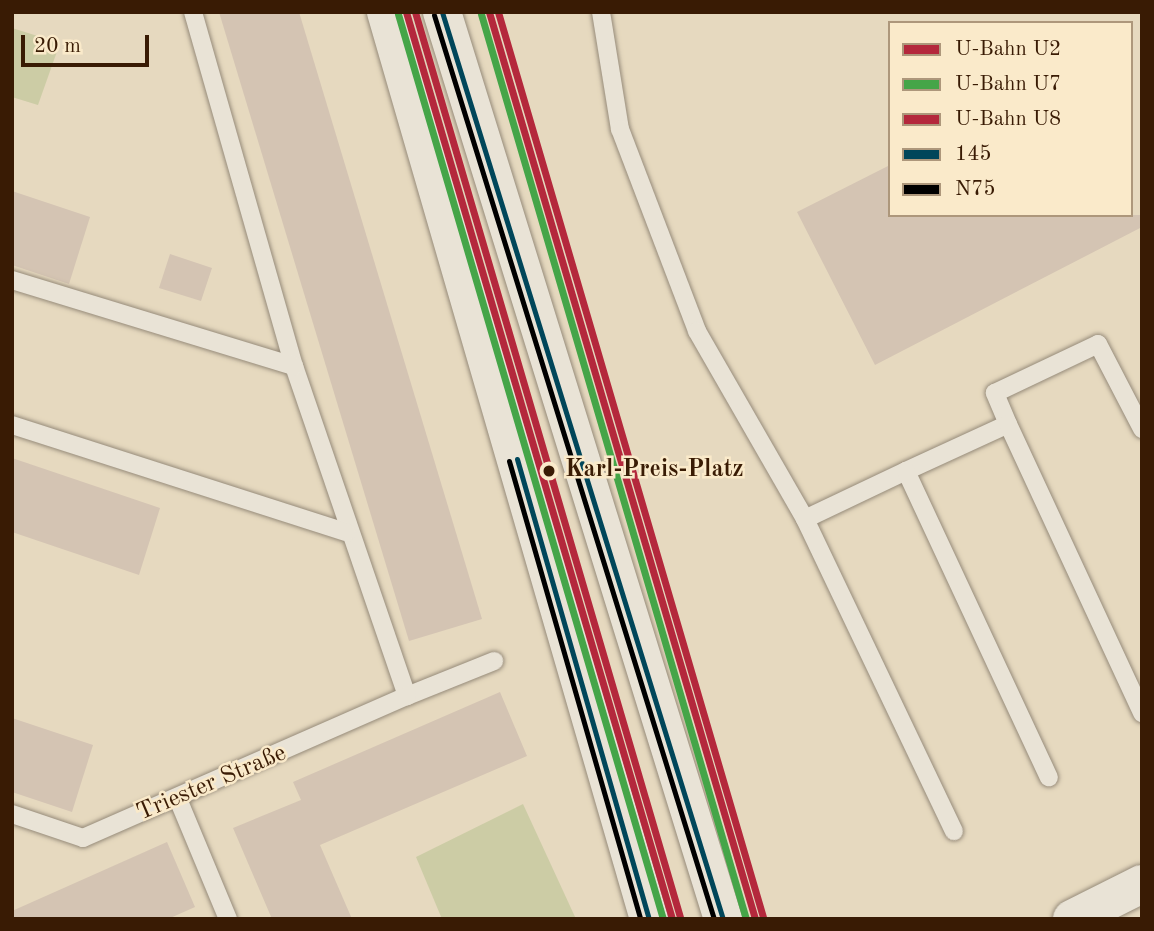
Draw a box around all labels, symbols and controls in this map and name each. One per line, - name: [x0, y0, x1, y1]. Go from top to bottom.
- scale bar: [24, 21, 152, 65]
- legend: [888, 21, 1133, 217]
- text: 20 m: [34, 36, 81, 57]
- text: U-Bahn U2: [955, 39, 1061, 60]
- text: U-Bahn U7: [955, 74, 1061, 95]
- text: U-Bahn U8: [955, 109, 1061, 130]
- text: 145: [955, 144, 992, 165]
- text: N75: [955, 179, 996, 200]
- place label: Karl-Preis-Platz: [565, 457, 743, 485]
- marker: Karl-Preis-Platz: [539, 461, 559, 481]
- street label: Triester Straße: [133, 740, 291, 828]

